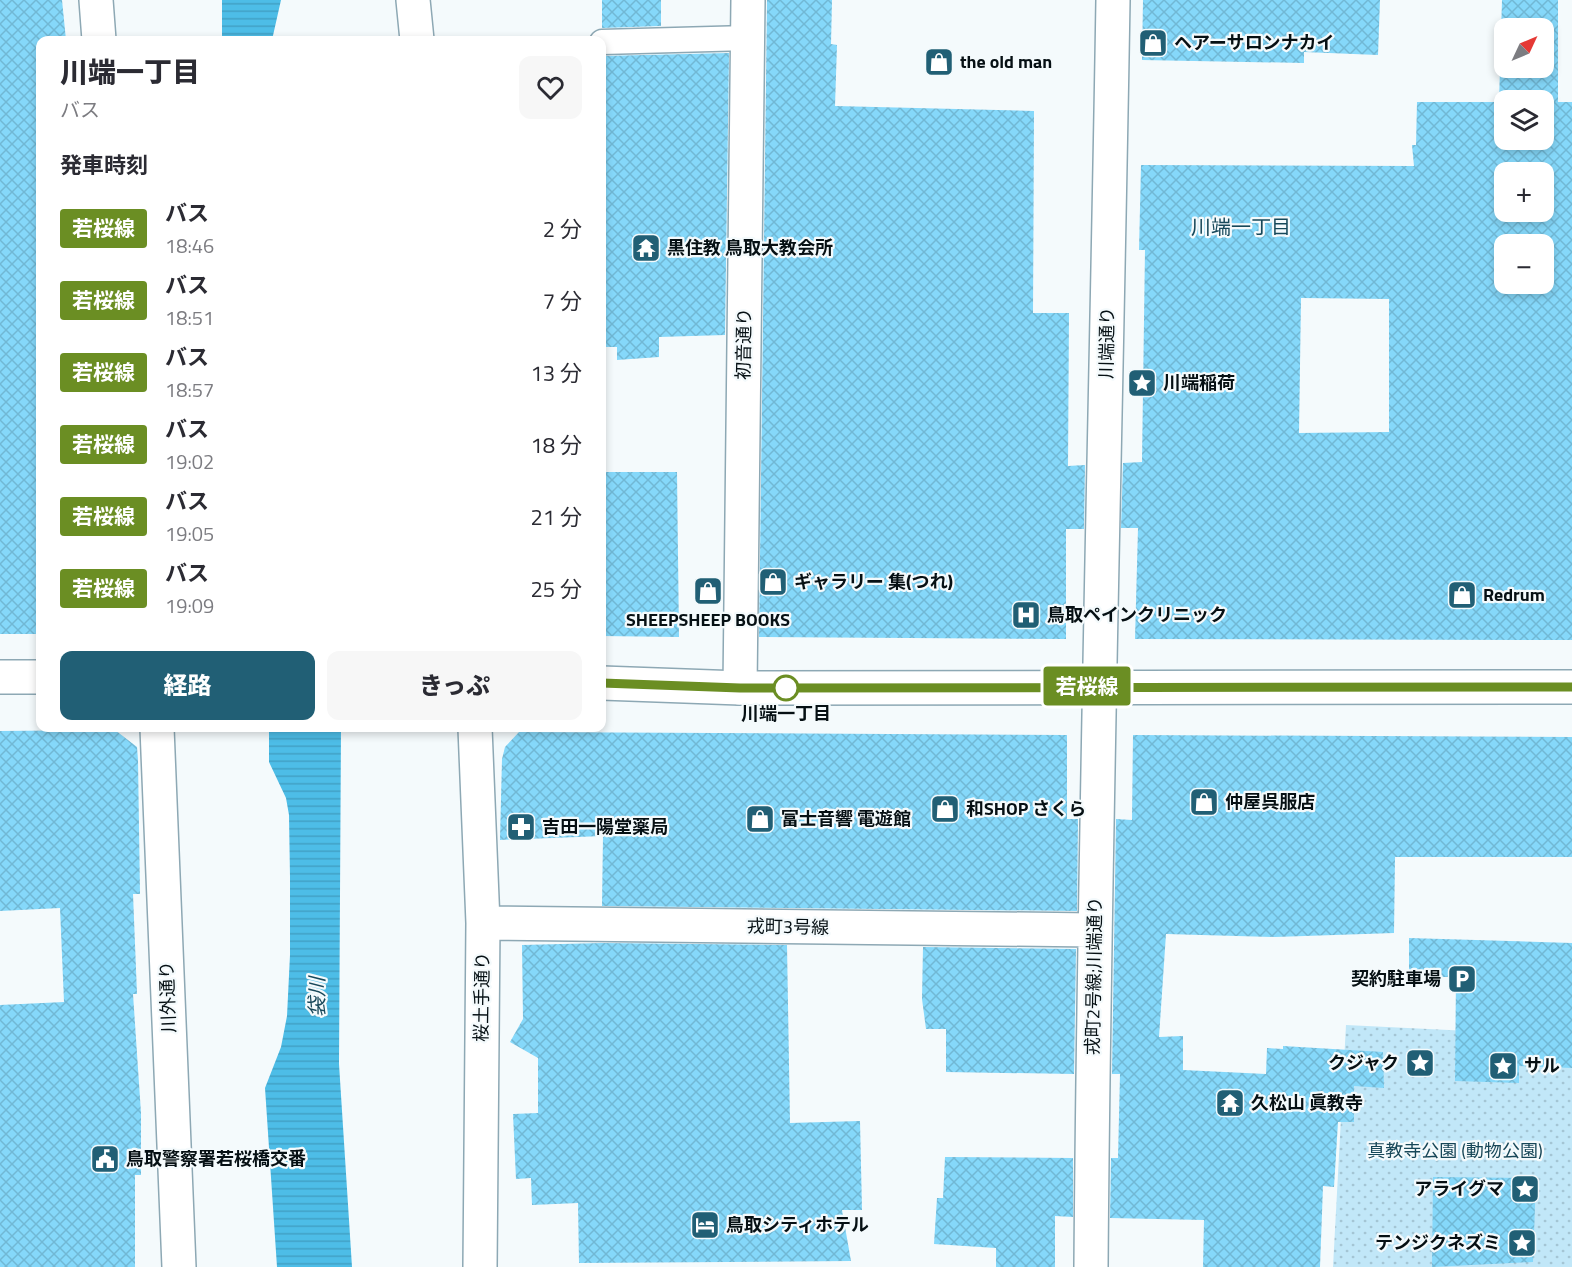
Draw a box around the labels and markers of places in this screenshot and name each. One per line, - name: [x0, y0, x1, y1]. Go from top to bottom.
- shop icon: ヘアーサロンナカイ: [1137, 27, 1169, 59]
- place label: ヘアーサロンナカイ: [1174, 29, 1335, 56]
- shop icon: the old man: [923, 46, 955, 78]
- place label: the old man: [960, 48, 1052, 75]
- temple icon: 黒住教 鳥取大教会所: [630, 232, 662, 264]
- place label: 黒住教 鳥取大教会所: [667, 234, 833, 261]
- place icon: 川端稲荷: [1126, 367, 1158, 399]
- place label: 川端稲荷: [1163, 369, 1235, 396]
- shop icon: ギャラリー 集(つれ): [757, 566, 789, 598]
- place label: ギャラリー 集(つれ): [794, 568, 953, 595]
- shop icon: SHEEPSHEEP BOOKS: [692, 575, 724, 607]
- shop icon: Redrum: [1446, 579, 1478, 611]
- place label: Redrum: [1483, 581, 1545, 608]
- hospital icon: 鳥取ペインクリニック: [1010, 599, 1042, 631]
- place label: 鳥取ペインクリニック: [1047, 601, 1227, 628]
- place label: SHEEPSHEEP BOOKS: [626, 606, 790, 633]
- marker: 川端一丁目: [773, 675, 799, 701]
- place label: 川端一丁目: [741, 700, 831, 727]
- shop icon: 仲屋呉服店: [1188, 786, 1220, 818]
- place label: 仲屋呉服店: [1225, 788, 1315, 815]
- shop icon: 和SHOP さくら: [929, 793, 961, 825]
- place label: 和SHOP さくら: [966, 795, 1086, 822]
- shop icon: 富士音響 電遊館: [744, 803, 776, 835]
- place label: 富士音響 電遊館: [781, 805, 911, 832]
- pharmacy icon: 吉田一陽堂薬局: [505, 811, 537, 843]
- place label: 吉田一陽堂薬局: [542, 813, 668, 840]
- parking icon: 契約駐車場: [1446, 963, 1478, 995]
- place label: 契約駐車場: [1351, 965, 1441, 992]
- place icon: クジャク: [1404, 1047, 1436, 1079]
- place label: クジャク: [1328, 1049, 1399, 1076]
- place icon: サル: [1487, 1050, 1519, 1082]
- place label: サル: [1524, 1052, 1560, 1079]
- temple icon: 久松山 眞教寺: [1214, 1087, 1246, 1119]
- place label: 久松山 眞教寺: [1251, 1089, 1363, 1116]
- public building icon: 鳥取警察署若桜橋交番: [89, 1143, 121, 1175]
- place label: 鳥取警察署若桜橋交番: [126, 1145, 306, 1172]
- place icon: アライグマ: [1509, 1173, 1541, 1205]
- place label: アライグマ: [1414, 1175, 1504, 1202]
- hotel icon: 鳥取シティホテル: [689, 1209, 721, 1241]
- place label: 鳥取シティホテル: [726, 1211, 869, 1238]
- place icon: テンジクネズミ: [1506, 1227, 1538, 1259]
- place label: テンジクネズミ: [1375, 1229, 1501, 1256]

